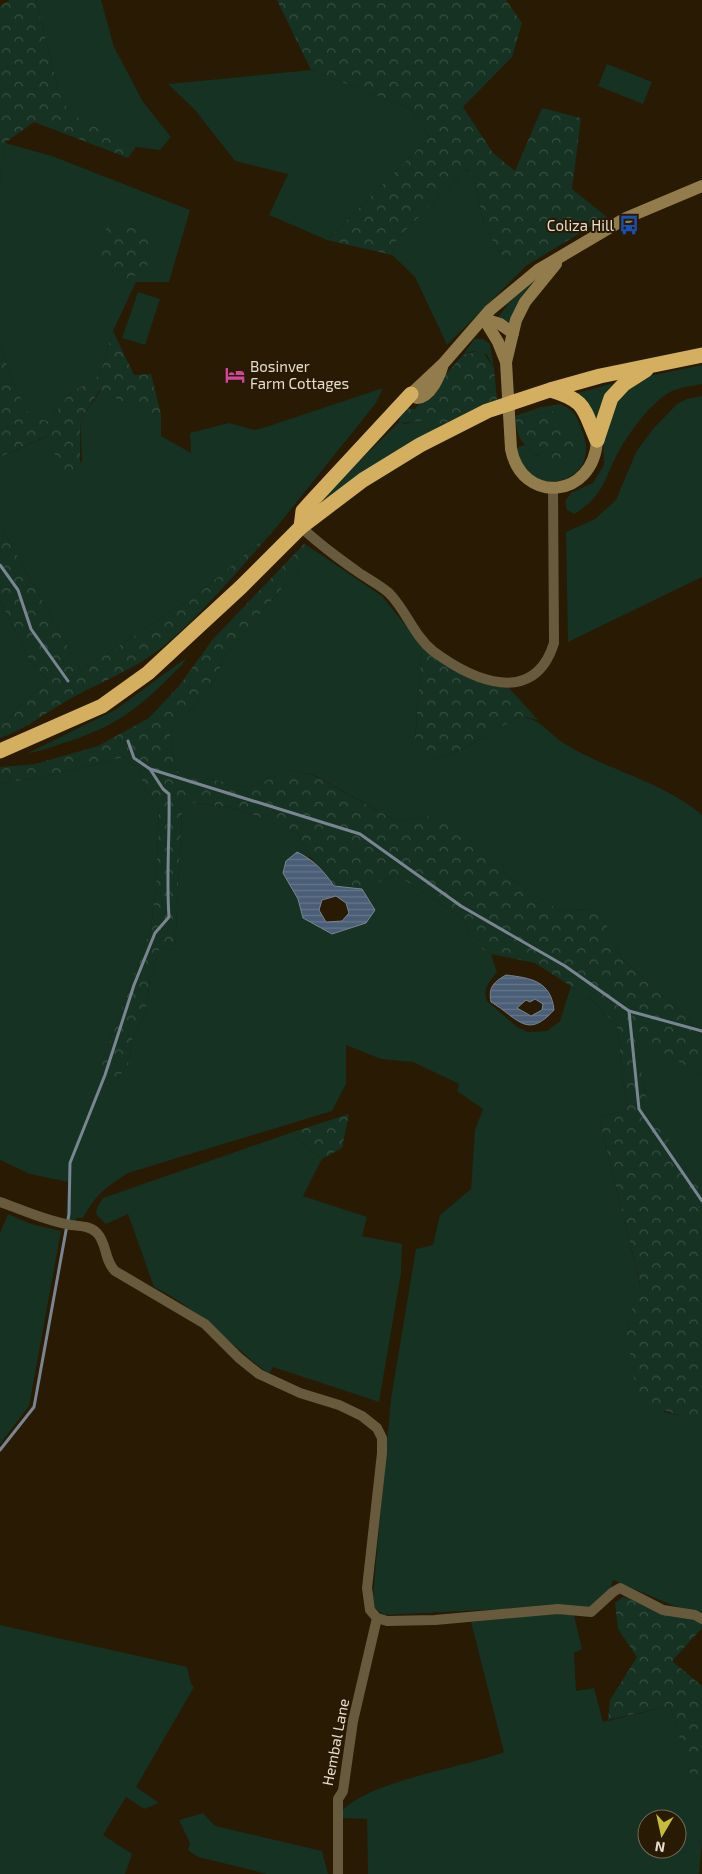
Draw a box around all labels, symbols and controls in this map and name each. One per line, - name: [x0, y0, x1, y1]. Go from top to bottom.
- bus stop icon: Coliza Hill: [618, 214, 640, 236]
- place label: Coliza Hill: [547, 216, 615, 234]
- place label: Bosinver Farm Cottages: [250, 357, 349, 392]
- hotel icon: Bosinver Farm Cottages: [224, 364, 246, 386]
- street label: Hembal Lane: [318, 1697, 352, 1787]
- north arrow: [637, 1809, 687, 1859]
- text: N: [654, 1838, 666, 1857]

